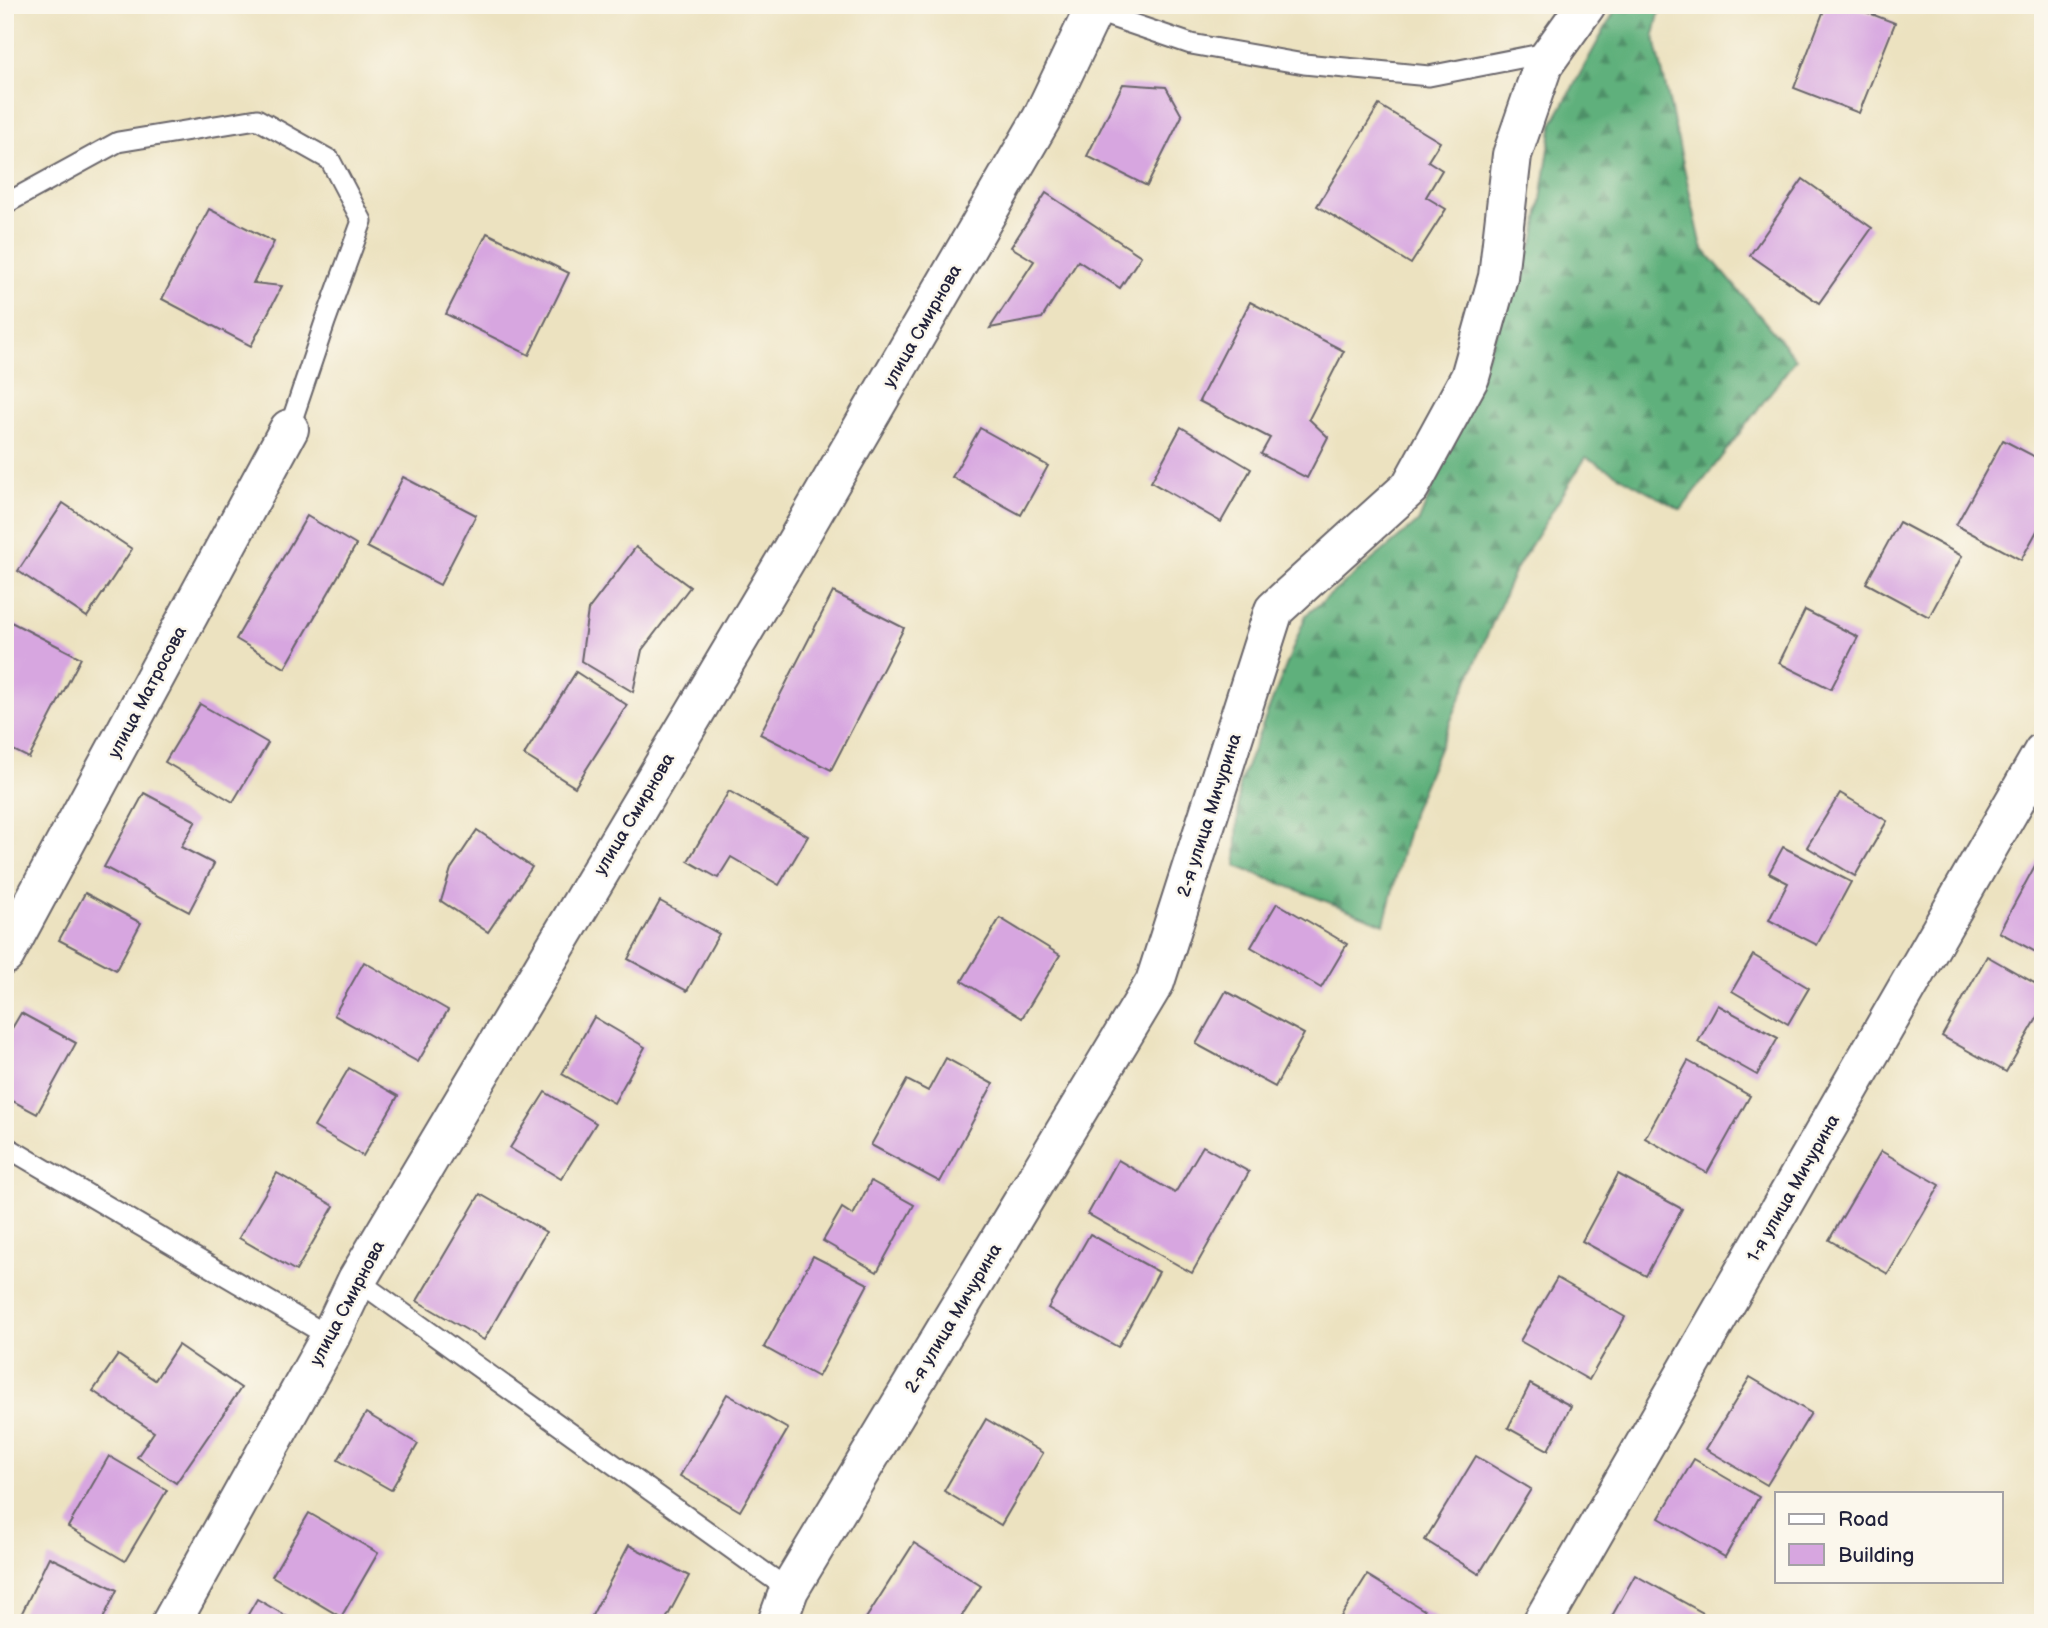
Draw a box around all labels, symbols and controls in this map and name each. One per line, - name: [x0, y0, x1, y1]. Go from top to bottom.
- street label: улица Смирнова: [879, 261, 966, 391]
- street label: улица Матросова: [104, 622, 191, 762]
- street label: 2-я улица Мичурина: [1173, 731, 1246, 899]
- street label: улица Смирнова: [590, 749, 679, 879]
- street label: 1-я улица Мичурина: [1743, 1110, 1844, 1266]
- street label: улица Смирнова: [306, 1237, 389, 1369]
- street label: 2-я улица Мичурина: [901, 1239, 1007, 1397]
- legend: [1775, 1492, 2002, 1582]
- text: Road: [1838, 1507, 1889, 1532]
- text: Building: [1838, 1543, 1914, 1568]

